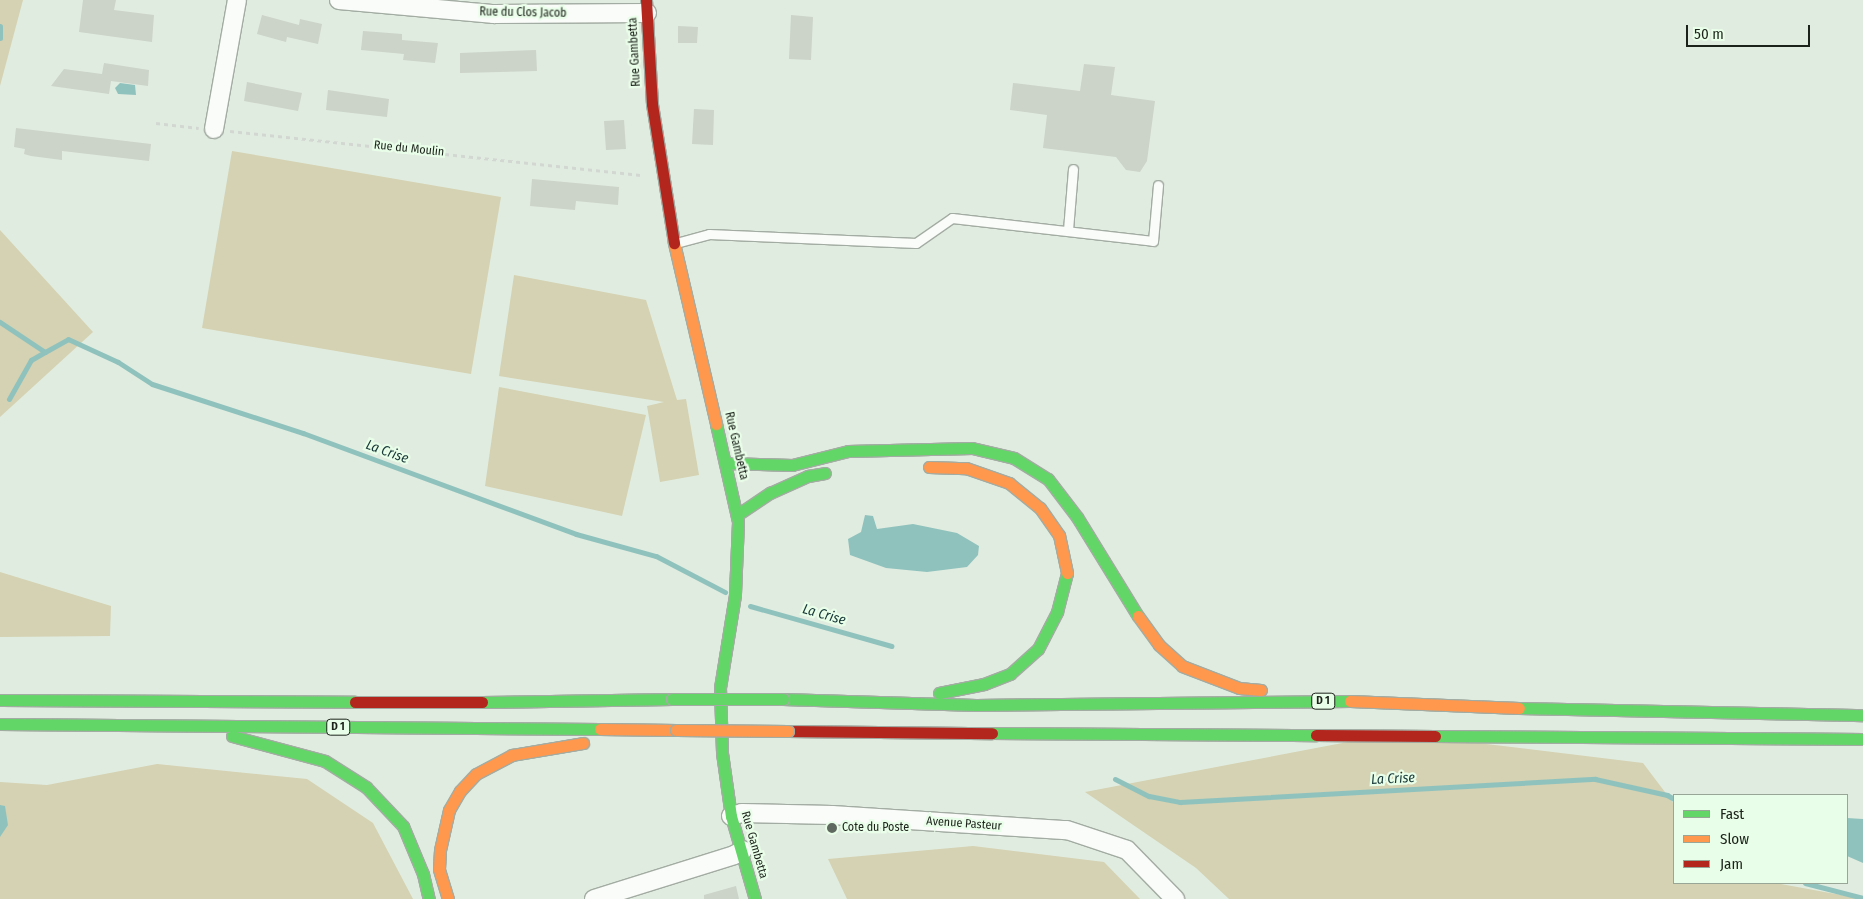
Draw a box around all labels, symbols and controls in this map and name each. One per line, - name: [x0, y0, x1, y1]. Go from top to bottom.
- street label: Rue du Clos Jacob: [479, 5, 567, 21]
- scale bar: [1688, 15, 1812, 47]
- street label: Rue Gambetta: [626, 17, 644, 87]
- text: 50 m: [1694, 25, 1724, 43]
- street label: Rue du Moulin: [373, 138, 445, 160]
- street label: Rue Gambetta: [721, 411, 751, 481]
- water label: La Crise: [363, 437, 411, 467]
- water label: La Crise: [800, 601, 848, 629]
- road number: D 1: [1310, 692, 1336, 709]
- road number: D 1: [326, 719, 350, 736]
- water label: La Crise: [1371, 769, 1415, 789]
- legend: [1673, 794, 1848, 884]
- text: Fast: [1720, 805, 1744, 823]
- street label: Rue Gambetta: [737, 810, 771, 880]
- street label: Avenue Pasteur: [926, 814, 1002, 834]
- place label: Cote du Poste: [842, 821, 909, 835]
- marker: Cote du Poste: [826, 822, 838, 834]
- text: Slow: [1720, 830, 1749, 848]
- text: Jam: [1720, 855, 1743, 873]

